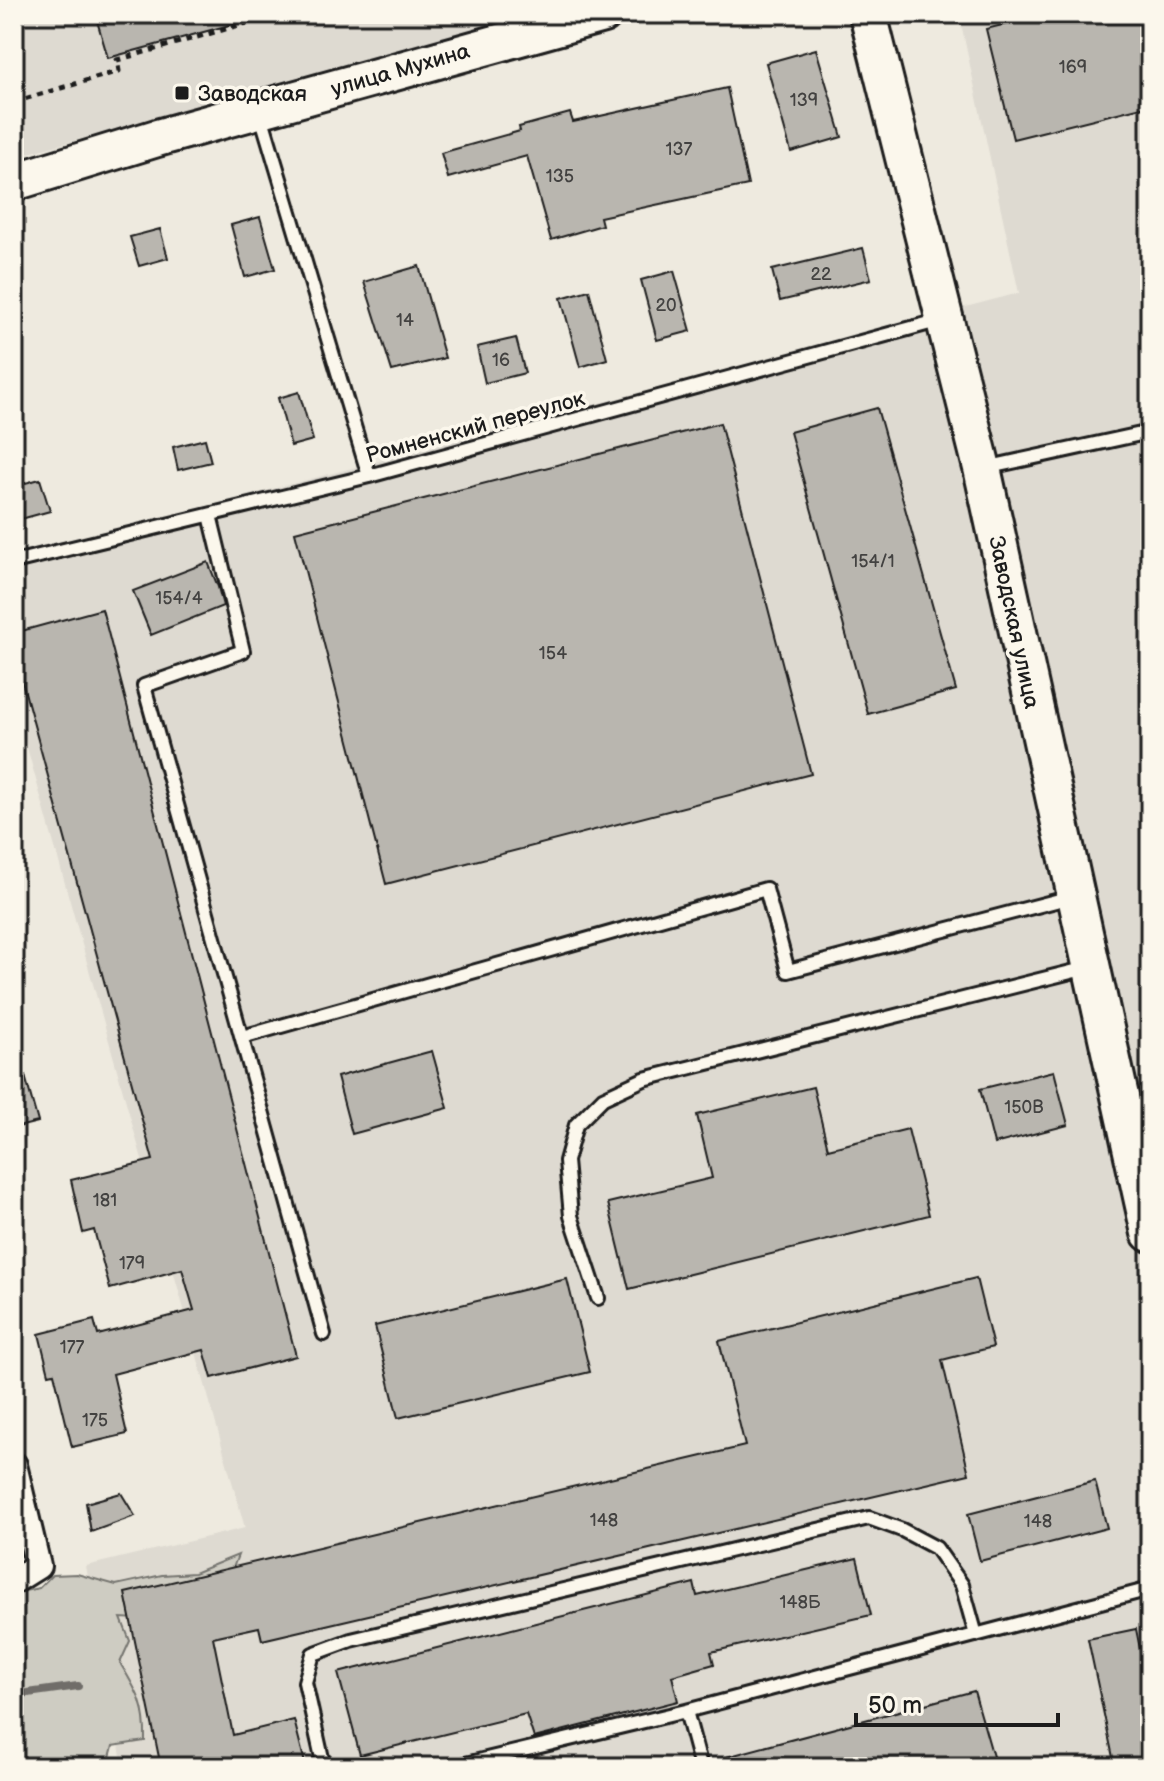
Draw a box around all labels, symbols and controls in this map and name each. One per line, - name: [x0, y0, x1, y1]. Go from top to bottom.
- street label: улица Мухина: [328, 38, 473, 103]
- house number: 169: [1059, 57, 1087, 78]
- place label: Заводская: [198, 81, 307, 108]
- marker: Заводская: [173, 84, 191, 102]
- house number: 139: [790, 90, 818, 111]
- house number: 137: [666, 139, 693, 160]
- house number: 135: [546, 166, 574, 187]
- house number: 22: [810, 264, 832, 285]
- house number: 20: [655, 295, 677, 316]
- house number: 14: [396, 310, 414, 331]
- house number: 16: [492, 350, 510, 371]
- street label: Ромненский переулок: [363, 385, 588, 470]
- street label: Заводская улица: [982, 534, 1045, 711]
- house number: 154/1: [851, 551, 895, 572]
- house number: 154/4: [155, 588, 203, 609]
- house number: 154: [539, 643, 567, 664]
- house number: 150В: [1004, 1097, 1044, 1118]
- house number: 181: [93, 1190, 117, 1211]
- house number: 179: [119, 1253, 145, 1274]
- house number: 177: [60, 1337, 84, 1358]
- house number: 175: [82, 1410, 108, 1431]
- house number: 148: [590, 1510, 618, 1531]
- house number: 148: [1024, 1511, 1052, 1532]
- house number: 148Б: [780, 1592, 821, 1613]
- scale bar: [856, 1677, 1058, 1727]
- text: 50 m: [868, 1691, 922, 1720]

